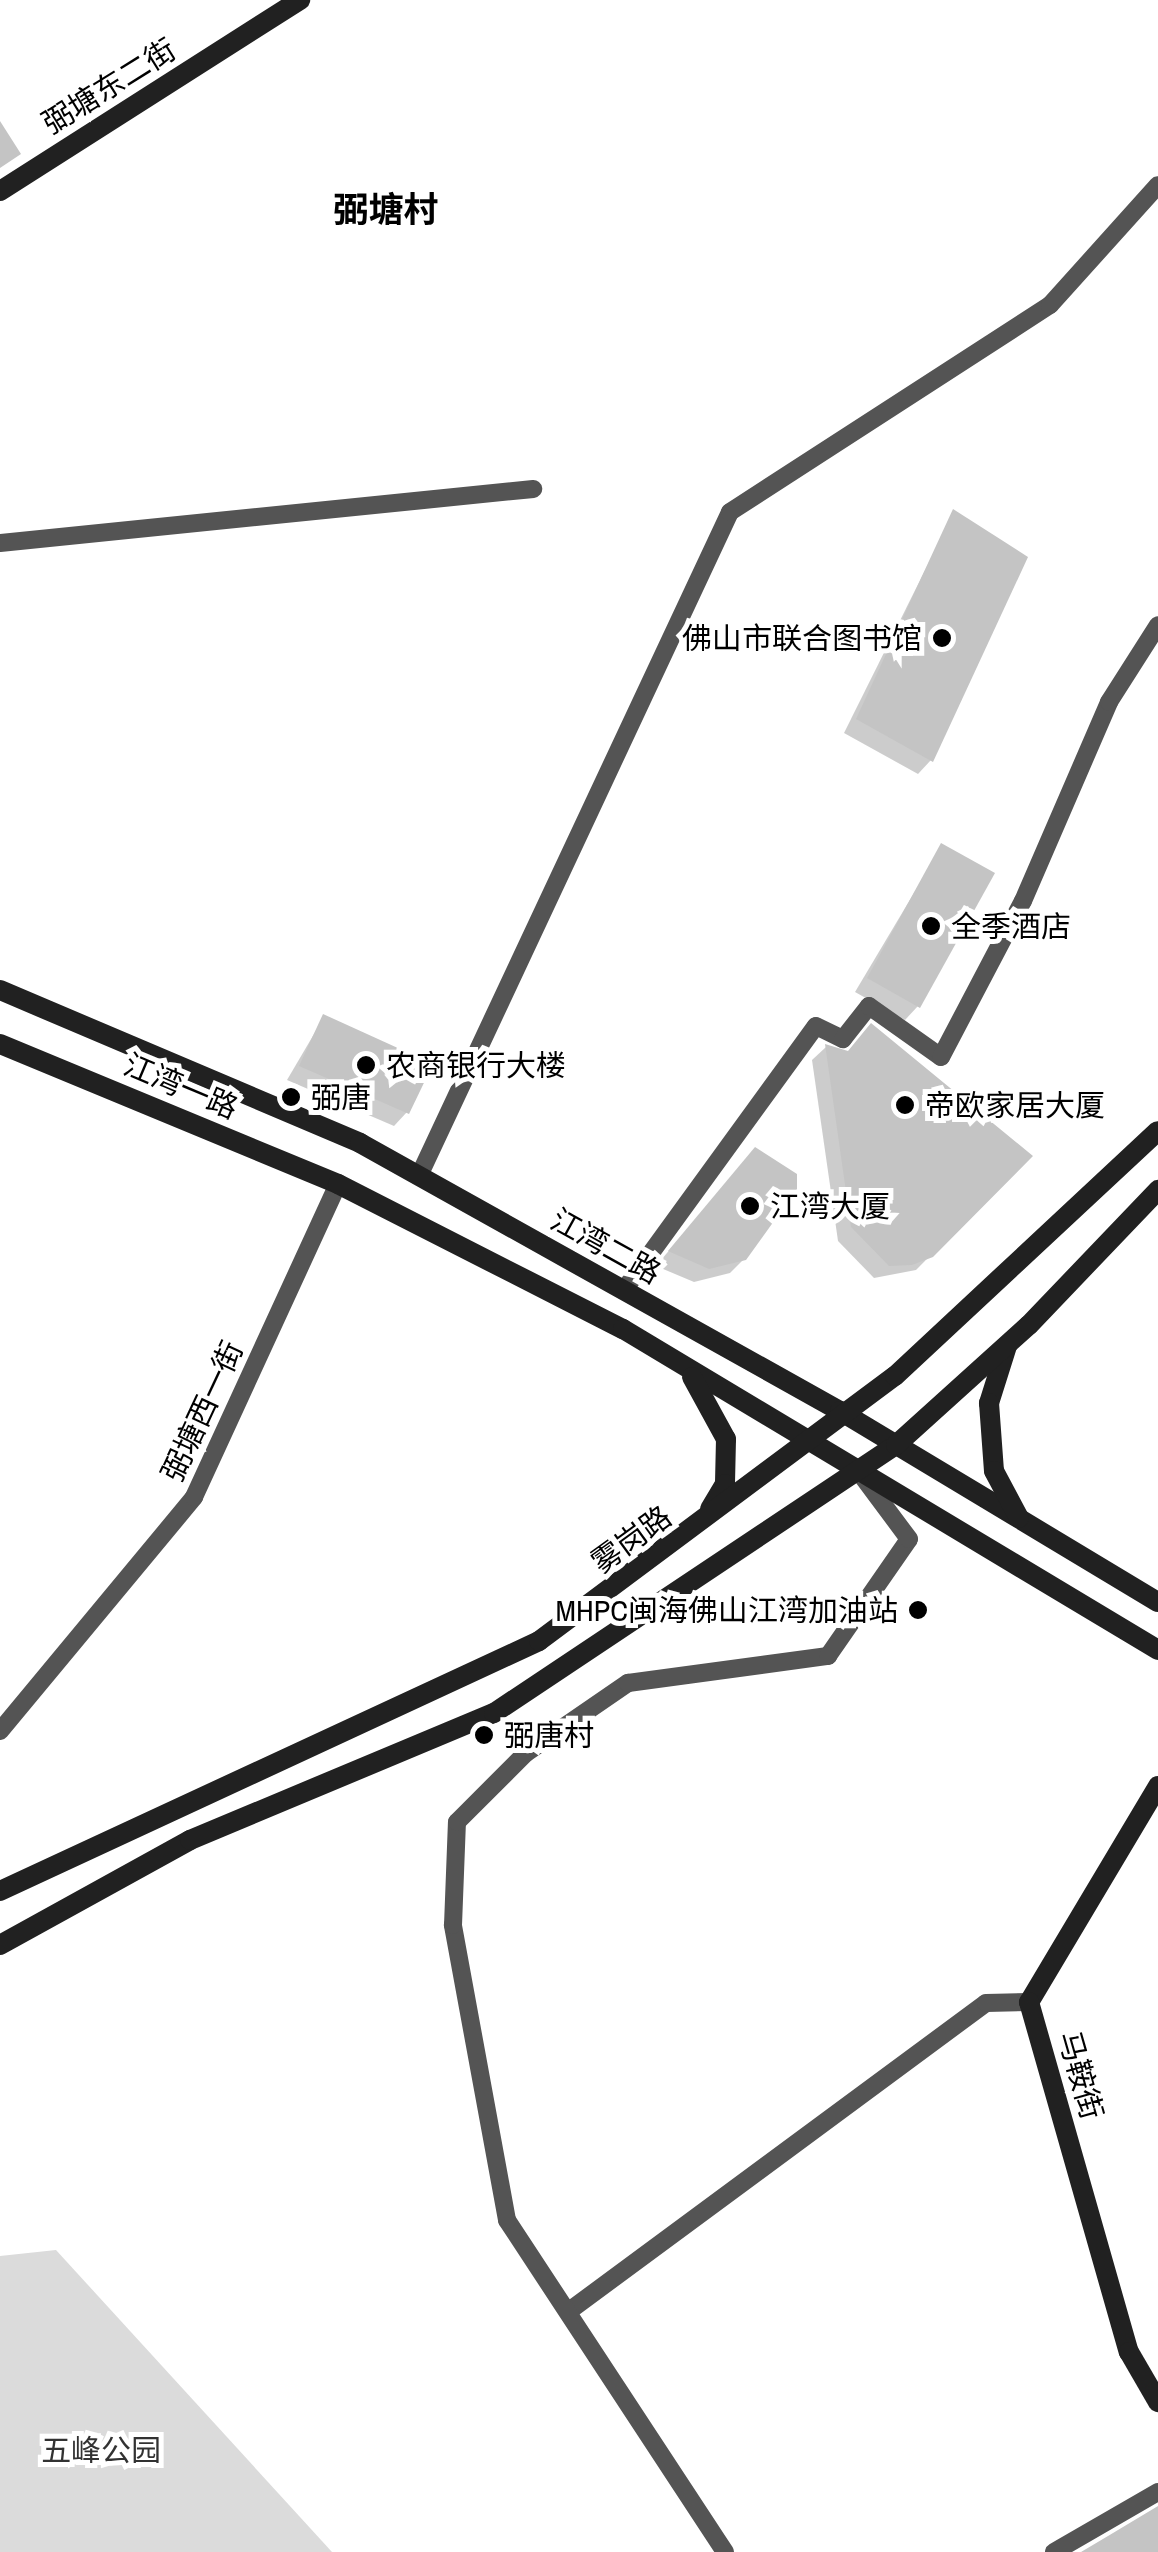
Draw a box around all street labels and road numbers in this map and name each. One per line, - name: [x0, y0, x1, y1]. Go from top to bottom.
- street label: 弼塘东二街: [36, 31, 182, 141]
- street label: 江湾一路: [119, 1046, 243, 1126]
- street label: 江湾二路: [545, 1201, 667, 1291]
- street label: 弼塘西一街: [154, 1335, 250, 1487]
- street label: 雾岗路: [584, 1498, 678, 1580]
- street label: 马鞍街: [1051, 2027, 1111, 2123]

